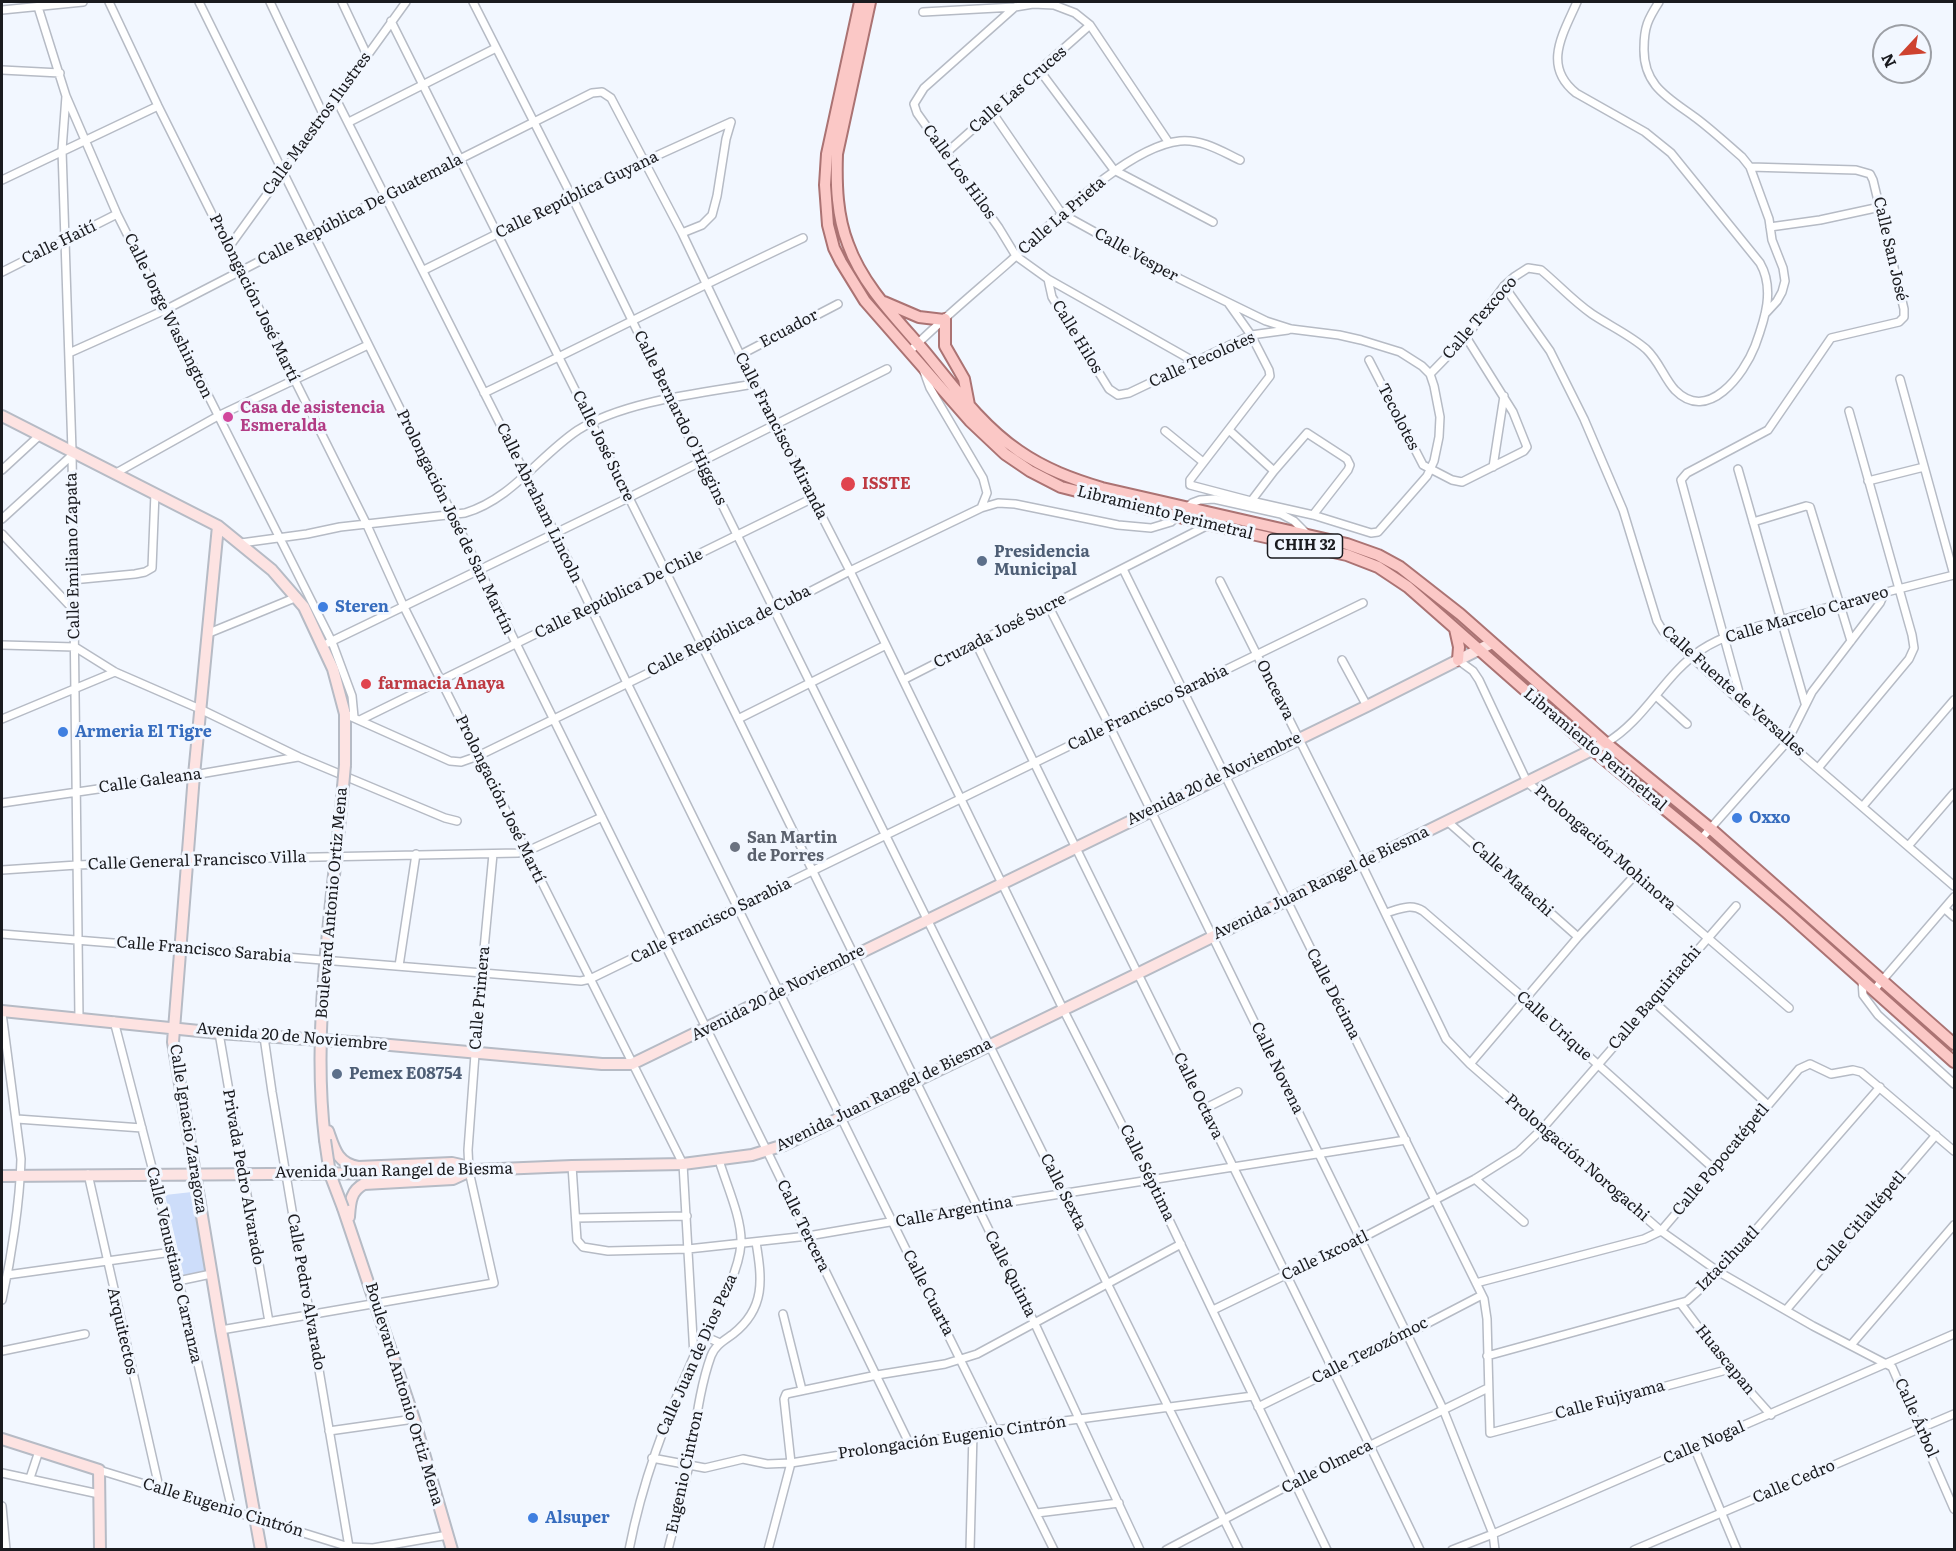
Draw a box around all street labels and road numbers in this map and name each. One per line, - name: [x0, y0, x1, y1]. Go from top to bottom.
- street label: Calle Las Cruces: [965, 42, 1071, 138]
- street label: Calle Maestros Ilustres: [259, 49, 375, 199]
- street label: Calle Los Hilos: [918, 121, 1000, 223]
- street label: Calle República Guyana: [492, 147, 662, 243]
- street label: Calle República De Guatemala: [254, 150, 466, 270]
- street label: Calle La Prieta: [1014, 173, 1110, 259]
- street label: Calle San José: [1869, 195, 1911, 303]
- street label: Prolongación José Martí: [205, 211, 303, 385]
- street label: Calle Haití: [19, 217, 99, 269]
- street label: Calle Vesper: [1091, 224, 1181, 286]
- street label: Calle Jorge Washington: [120, 230, 216, 402]
- street label: Calle Texcoco: [1439, 272, 1521, 364]
- street label: Calle Hilos: [1048, 297, 1106, 377]
- street label: Ecuador: [757, 306, 821, 352]
- street label: Calle Bernardo O'Higgins: [629, 328, 731, 508]
- street label: Calle Tecolotes: [1146, 328, 1258, 392]
- street label: Calle Francisco Miranda: [730, 349, 832, 523]
- street label: Tecolotes: [1373, 381, 1423, 453]
- street label: Calle José Sucre: [568, 387, 638, 505]
- street label: Prolongación José de San Martín: [392, 406, 518, 638]
- street label: Calle Abraham Lincoln: [492, 420, 586, 586]
- street label: Calle Emiliano Zapata: [62, 472, 84, 640]
- street label: Libramiento Perimetral: [1075, 482, 1255, 544]
- road number: CHIH 32: [1268, 534, 1342, 558]
- street label: Calle República De Chile: [532, 545, 706, 643]
- street label: Calle República de Cuba: [644, 581, 814, 681]
- street label: Calle Marcelo Caraveo: [1723, 583, 1891, 647]
- street label: Cruzada José Sucre: [931, 589, 1069, 673]
- street label: Calle Fuente de Versalles: [1657, 622, 1809, 760]
- street label: Onceava: [1252, 657, 1298, 723]
- street label: Calle Francisco Sarabia: [1065, 661, 1231, 755]
- street label: Libramiento Perimetral: [1520, 685, 1670, 815]
- street label: Prolongación José Martí: [451, 712, 549, 886]
- street label: Avenida 20 de Noviembre: [1124, 728, 1304, 830]
- street label: Calle Galeana: [97, 764, 203, 798]
- street label: Prolongación Mohinora: [1530, 781, 1680, 915]
- street label: Boulevard Antonio Ortiz Mena: [312, 786, 352, 1020]
- street label: Avenida Juan Rangel de Biesma: [1210, 822, 1432, 944]
- street label: Calle Matachi: [1467, 837, 1557, 921]
- street label: Calle General Francisco Villa: [87, 848, 307, 874]
- street label: Calle Francisco Sarabia: [628, 874, 794, 968]
- street label: Calle Francisco Sarabia: [115, 933, 293, 967]
- street label: Avenida 20 de Noviembre: [688, 941, 868, 1045]
- street label: Calle Baquiriachi: [1605, 942, 1705, 1054]
- street label: Calle Primera: [466, 945, 494, 1051]
- street label: Calle Décima: [1302, 945, 1364, 1043]
- street label: Calle Urique: [1512, 987, 1596, 1065]
- street label: Avenida 20 de Noviembre: [196, 1019, 388, 1055]
- street label: Calle Novena: [1246, 1019, 1308, 1117]
- street label: Avenida Juan Rangel de Biesma: [773, 1034, 995, 1156]
- street label: Calle Ignacio Zaragoza: [165, 1043, 211, 1215]
- street label: Calle Octava: [1169, 1050, 1227, 1142]
- street label: Privada Pedro Alvarado: [218, 1087, 268, 1267]
- street label: Prolongación Norogachi: [1501, 1090, 1653, 1226]
- street label: Calle Popocatépetl: [1669, 1100, 1773, 1220]
- street label: Calle Séptima: [1115, 1122, 1179, 1224]
- street label: Calle Sexta: [1036, 1150, 1090, 1234]
- street label: Avenida Juan Rangel de Biesma: [275, 1159, 513, 1183]
- street label: Calle Venustiano Carranza: [142, 1165, 206, 1365]
- street label: Calle Citlaltépetl: [1812, 1168, 1910, 1276]
- street label: Calle Tercera: [772, 1177, 834, 1275]
- street label: Calle Argentina: [894, 1192, 1014, 1232]
- street label: Calle Pedro Alvarado: [283, 1212, 329, 1372]
- street label: Iztacihuatl: [1692, 1223, 1764, 1295]
- street label: Calle Ixcoatl: [1278, 1227, 1372, 1285]
- street label: Calle Quinta: [980, 1228, 1040, 1320]
- street label: Calle Cuarta: [898, 1247, 958, 1339]
- street label: Calle Juan de Dios Peza: [653, 1271, 741, 1439]
- street label: Boulevard Antonio Ortiz Mena: [361, 1280, 447, 1508]
- street label: Arquitectos: [103, 1286, 141, 1376]
- street label: Calle Tezozómoc: [1309, 1314, 1431, 1388]
- street label: Huascapan: [1691, 1321, 1759, 1399]
- street label: Calle Árbol: [1890, 1375, 1942, 1461]
- street label: Calle Fujiyama: [1553, 1376, 1667, 1424]
- street label: Eugenio Cintron: [663, 1409, 707, 1535]
- street label: Prolongación Eugenio Cintrón: [837, 1412, 1067, 1464]
- street label: Calle Nogal: [1660, 1417, 1748, 1469]
- street label: Calle Olmeca: [1278, 1436, 1376, 1498]
- street label: Calle Cedro: [1750, 1456, 1838, 1508]
- street label: Calle Eugenio Cintrón: [140, 1474, 306, 1542]

